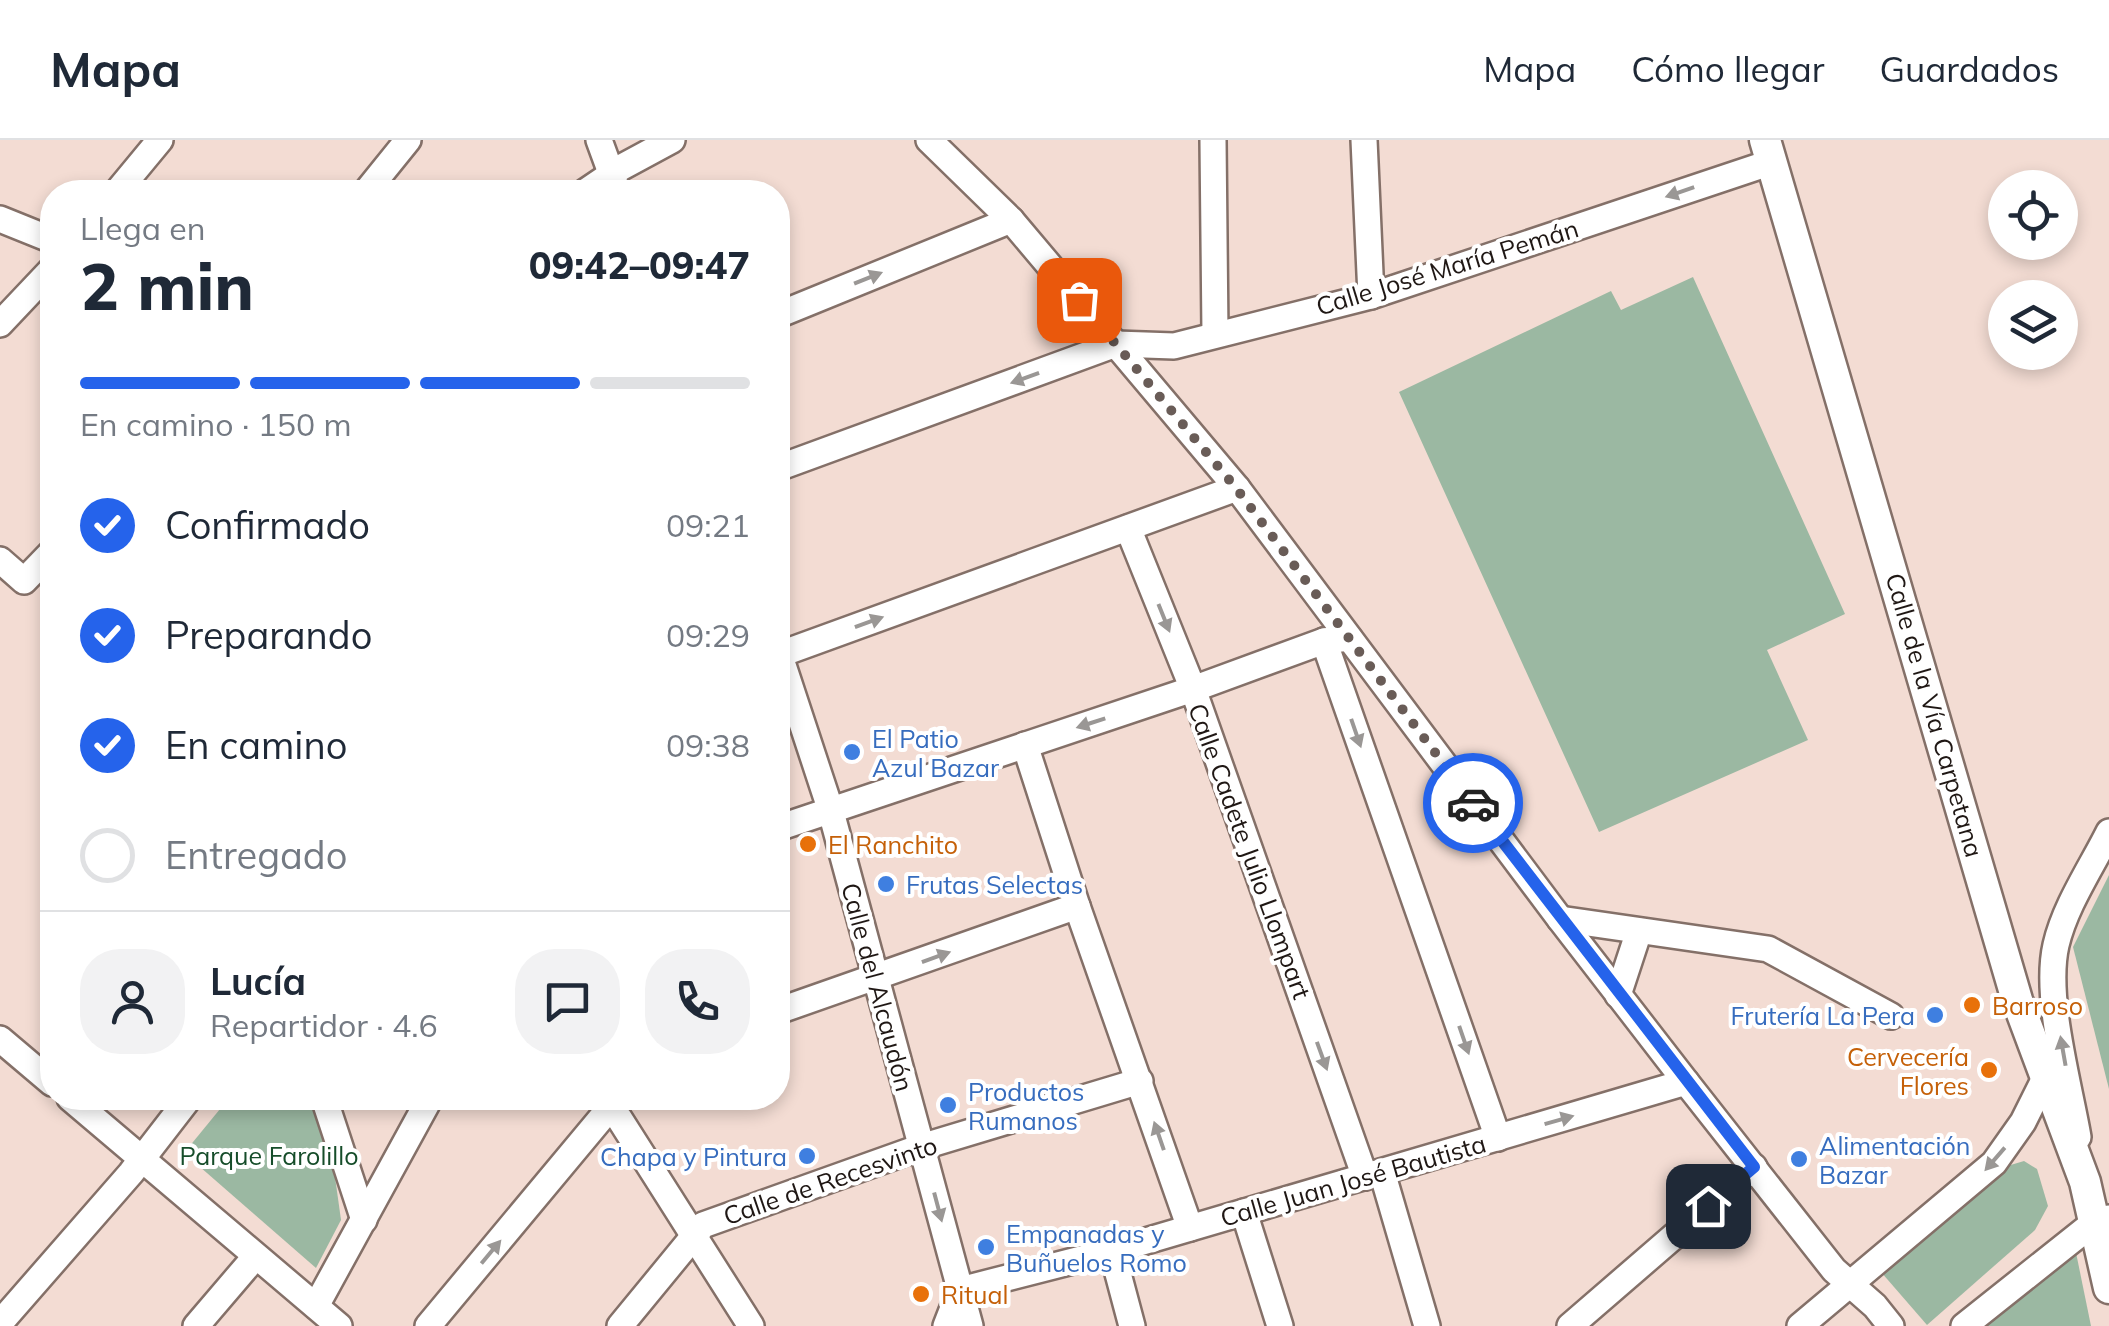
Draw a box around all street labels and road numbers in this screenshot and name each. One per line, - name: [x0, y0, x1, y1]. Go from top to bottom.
- street label: Calle José María Pemán: [1312, 212, 1582, 322]
- street label: Calle de la Vía Carpetana: [1880, 569, 1990, 861]
- street label: Calle Cadete Julio Llompart: [1182, 699, 1318, 1003]
- street label: Calle del Alcaudón: [835, 879, 921, 1095]
- street label: Calle Juan José Bautista: [1217, 1127, 1489, 1233]
- street label: Calle de Recesvinto: [719, 1129, 941, 1231]

